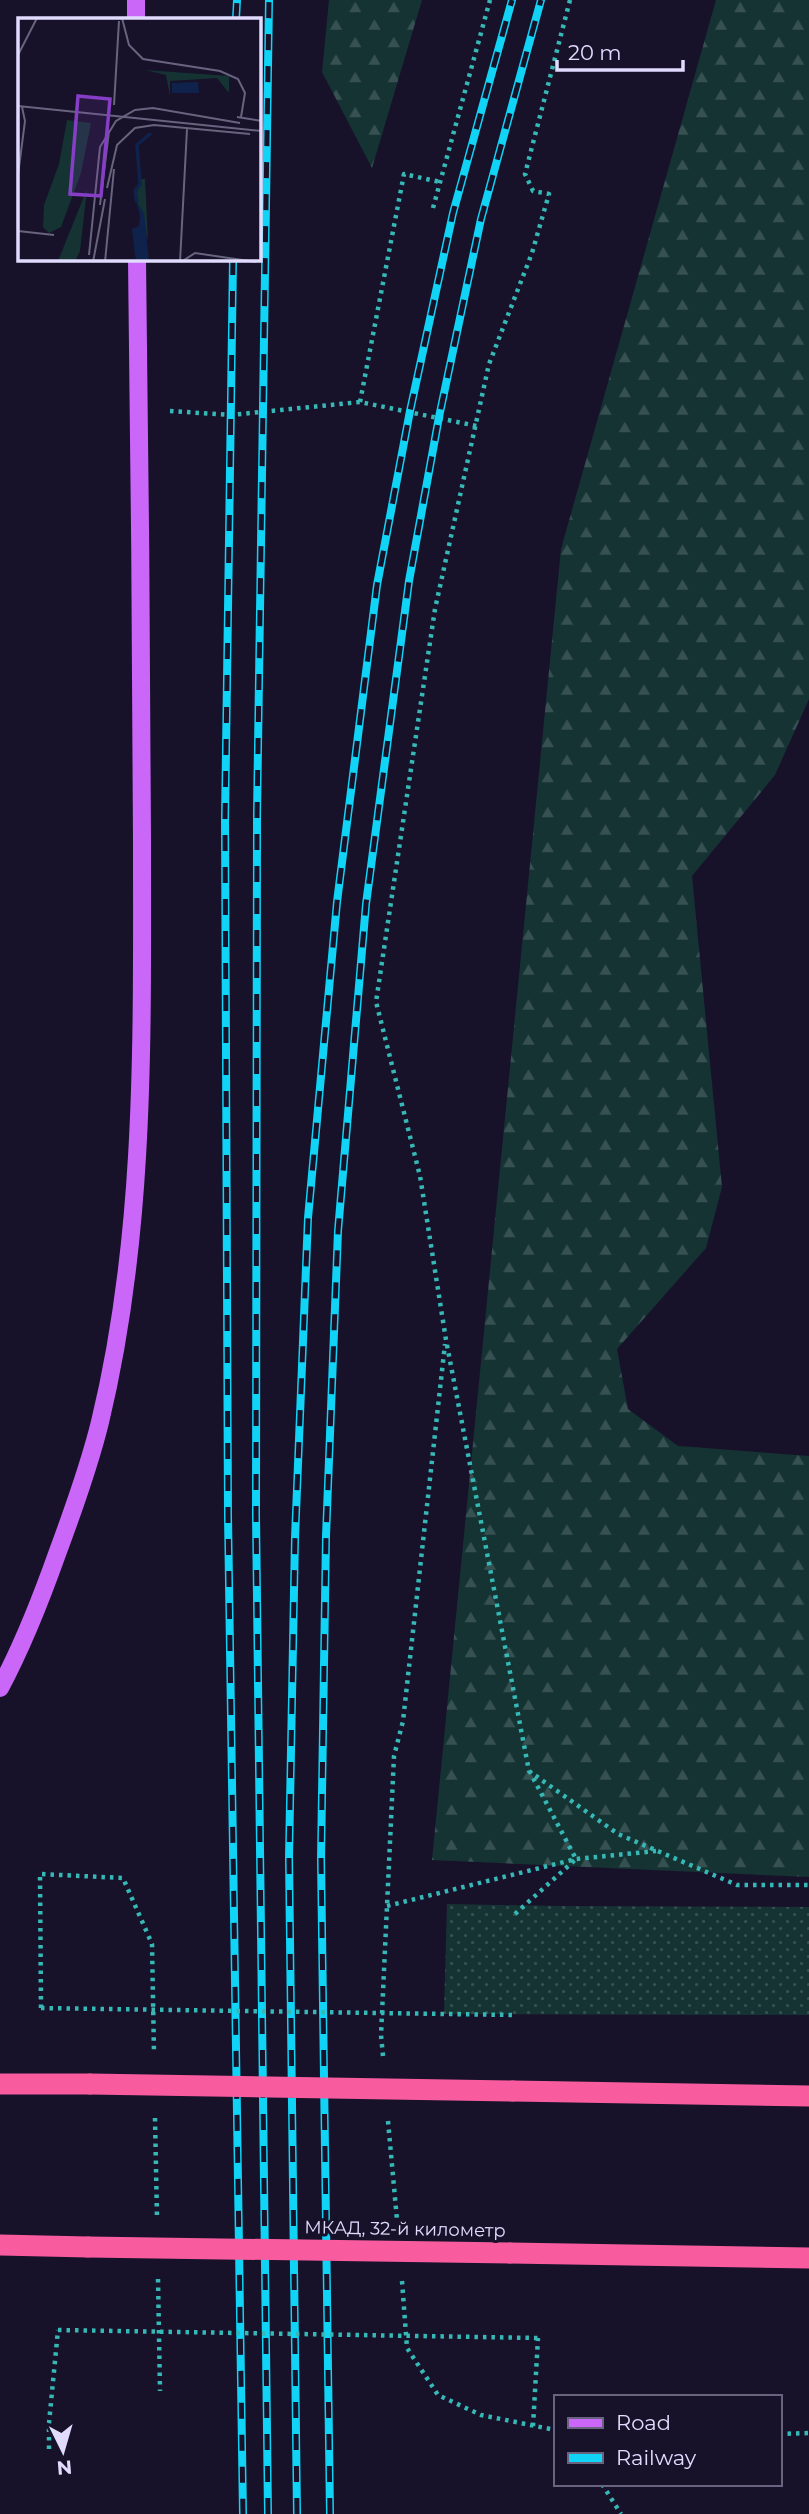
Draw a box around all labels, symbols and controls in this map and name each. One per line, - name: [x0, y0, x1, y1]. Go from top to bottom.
- inset map: [18, 18, 261, 261]
- scale bar: [557, 28, 683, 72]
- text: 20 m: [568, 40, 622, 65]
- street label: МКАД, 32-й километр: [304, 2216, 506, 2242]
- legend: [554, 2395, 781, 2486]
- text: Road: [616, 2410, 671, 2435]
- north arrow: [28, 2416, 98, 2486]
- text: Railway: [616, 2445, 697, 2470]
- text: N: [56, 2455, 73, 2480]

